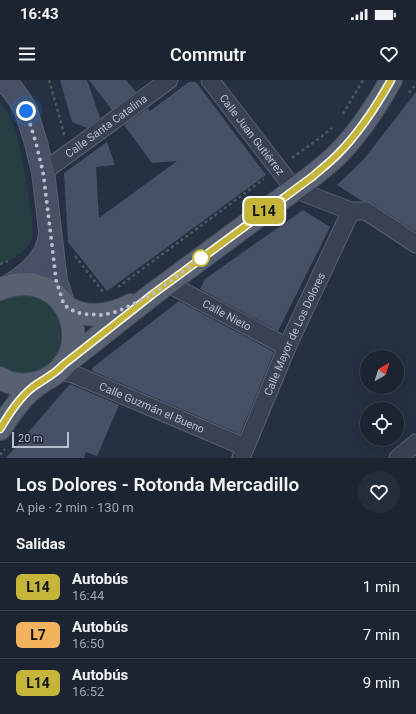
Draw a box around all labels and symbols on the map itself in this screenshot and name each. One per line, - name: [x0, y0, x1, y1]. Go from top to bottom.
- street label: Calle Santa Catalina: [63, 92, 150, 161]
- street label: Calle Juan Gutiérrez: [217, 92, 287, 178]
- your location: [16, 101, 36, 121]
- line badge: L14: [241, 198, 287, 224]
- unlabelled marker: [192, 249, 210, 267]
- street label: Calle Mayor de Los Dolores: [262, 270, 328, 398]
- street label: Calle Nieto: [200, 297, 253, 334]
- north arrow: [360, 350, 404, 394]
- street label: Calle Guzmán el Bueno: [97, 380, 206, 436]
- scale bar: [12, 430, 69, 449]

